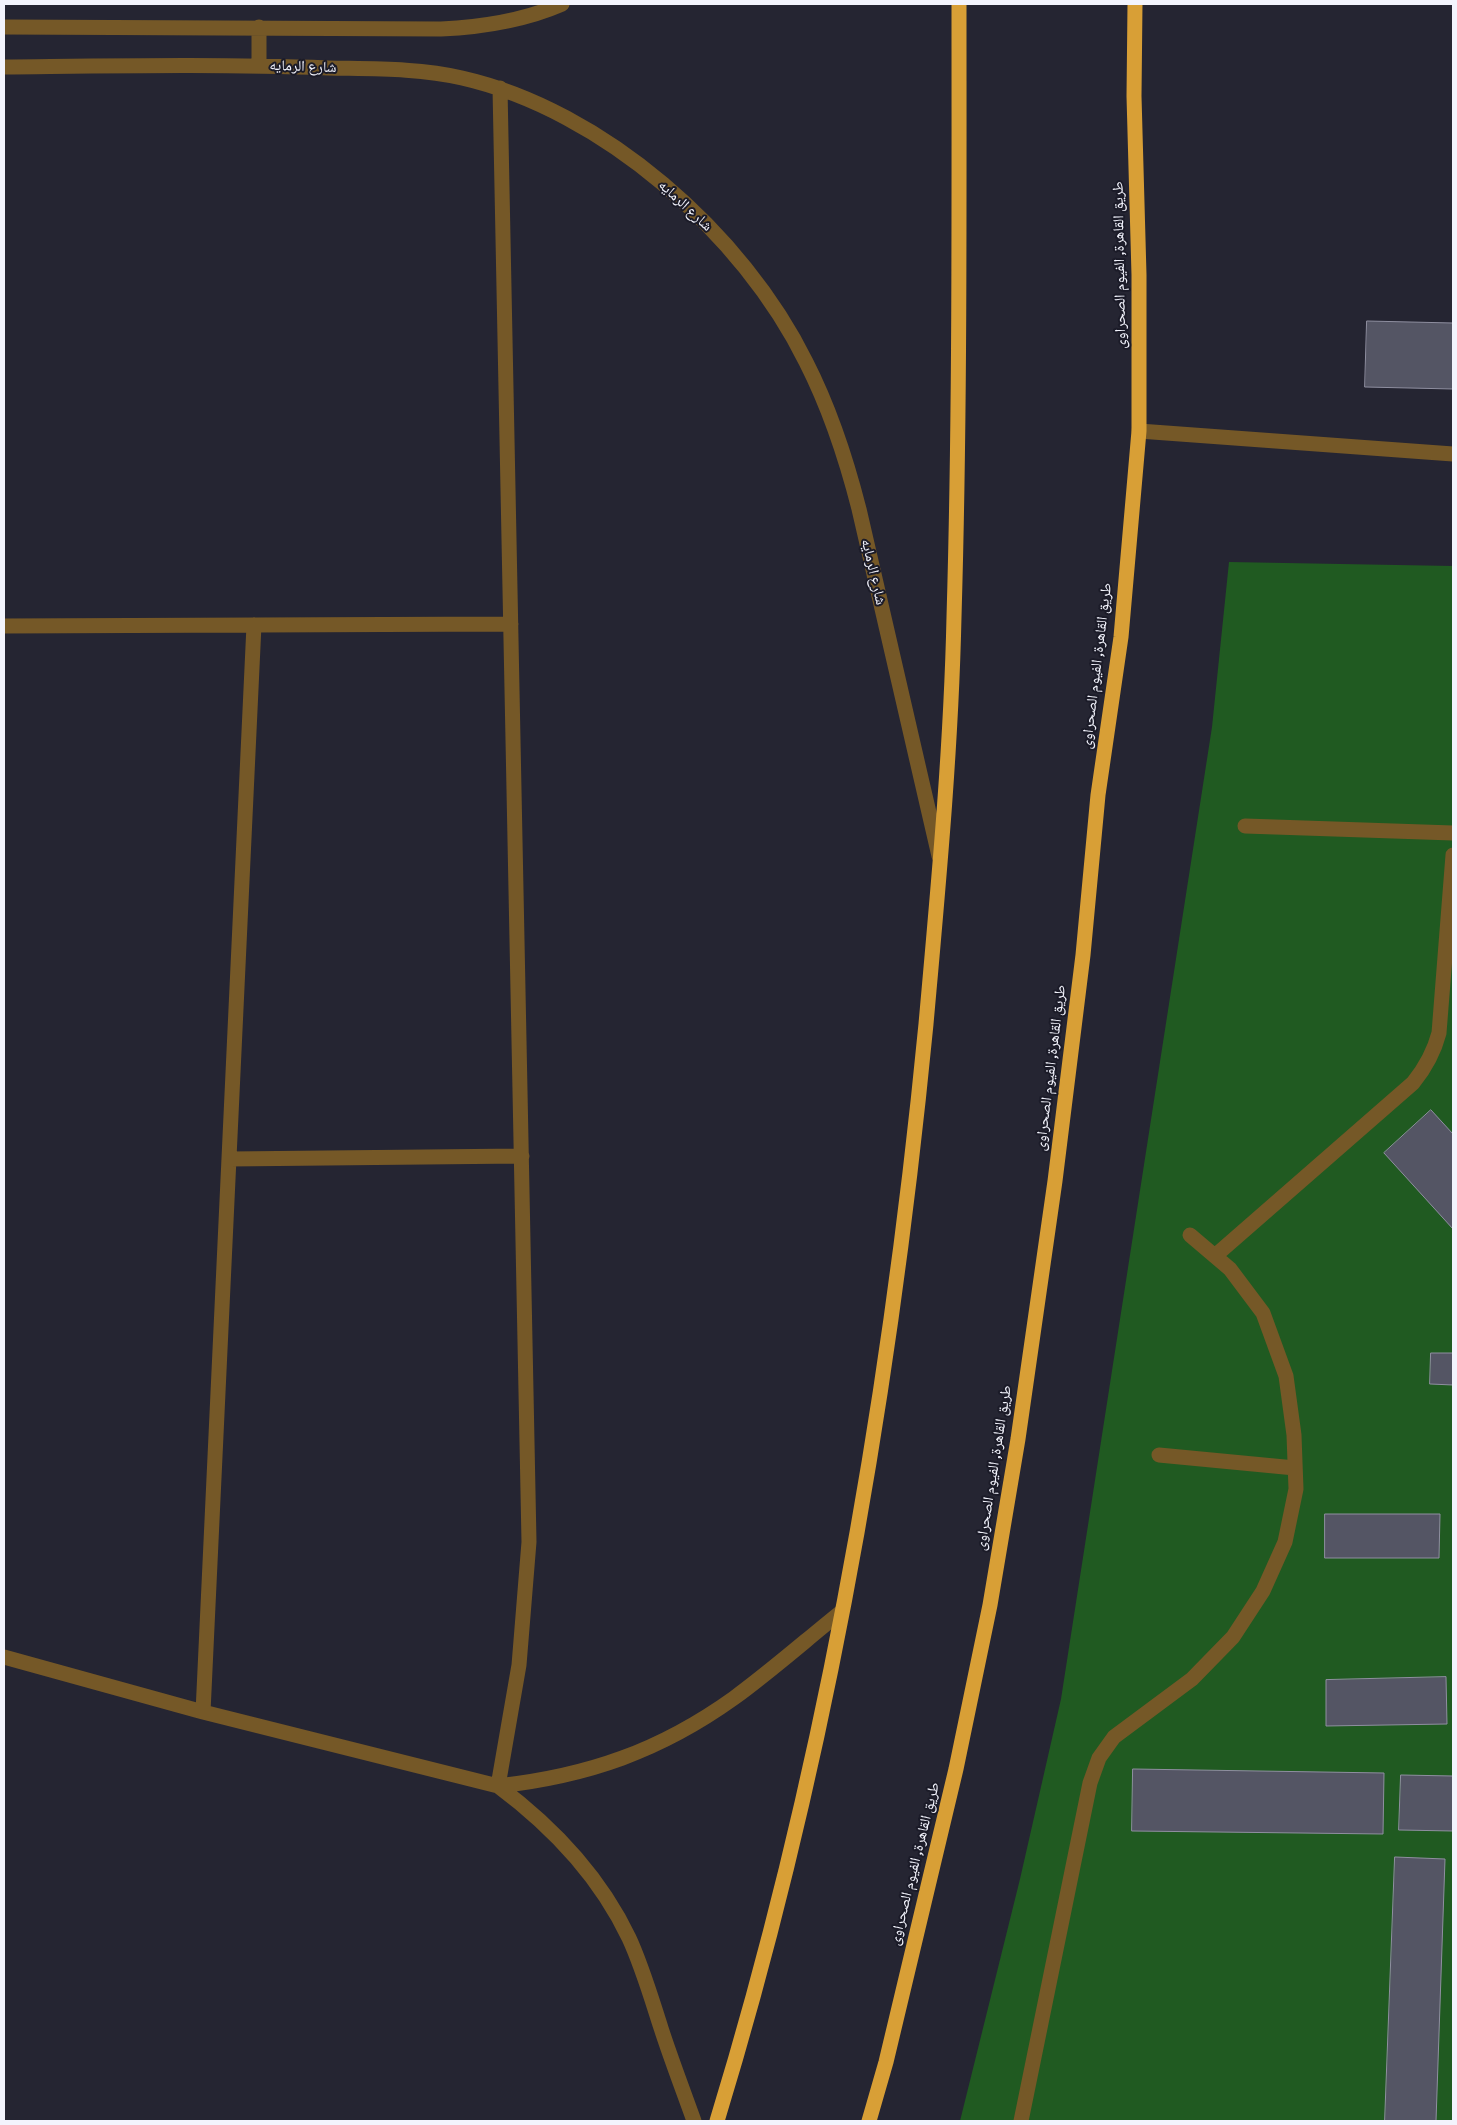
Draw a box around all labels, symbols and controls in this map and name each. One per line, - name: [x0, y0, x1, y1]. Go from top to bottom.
- street label: شارع الرمايه: [269, 57, 337, 77]
- street label: شارع الرمايه: [654, 177, 716, 235]
- street label: طريق القاهرة, الفيوم الصحراوى: [1110, 181, 1130, 349]
- street label: شارع الرمايه: [857, 537, 889, 607]
- street label: طريق القاهرة, الفيوم الصحراوى: [1078, 582, 1116, 750]
- street label: طريق القاهرة, الفيوم الصحراوى: [1032, 984, 1070, 1152]
- street label: طريق القاهرة, الفيوم الصحراوى: [972, 1384, 1016, 1552]
- street label: طريق القاهرة, الفيوم الصحراوى: [886, 1781, 944, 1947]

